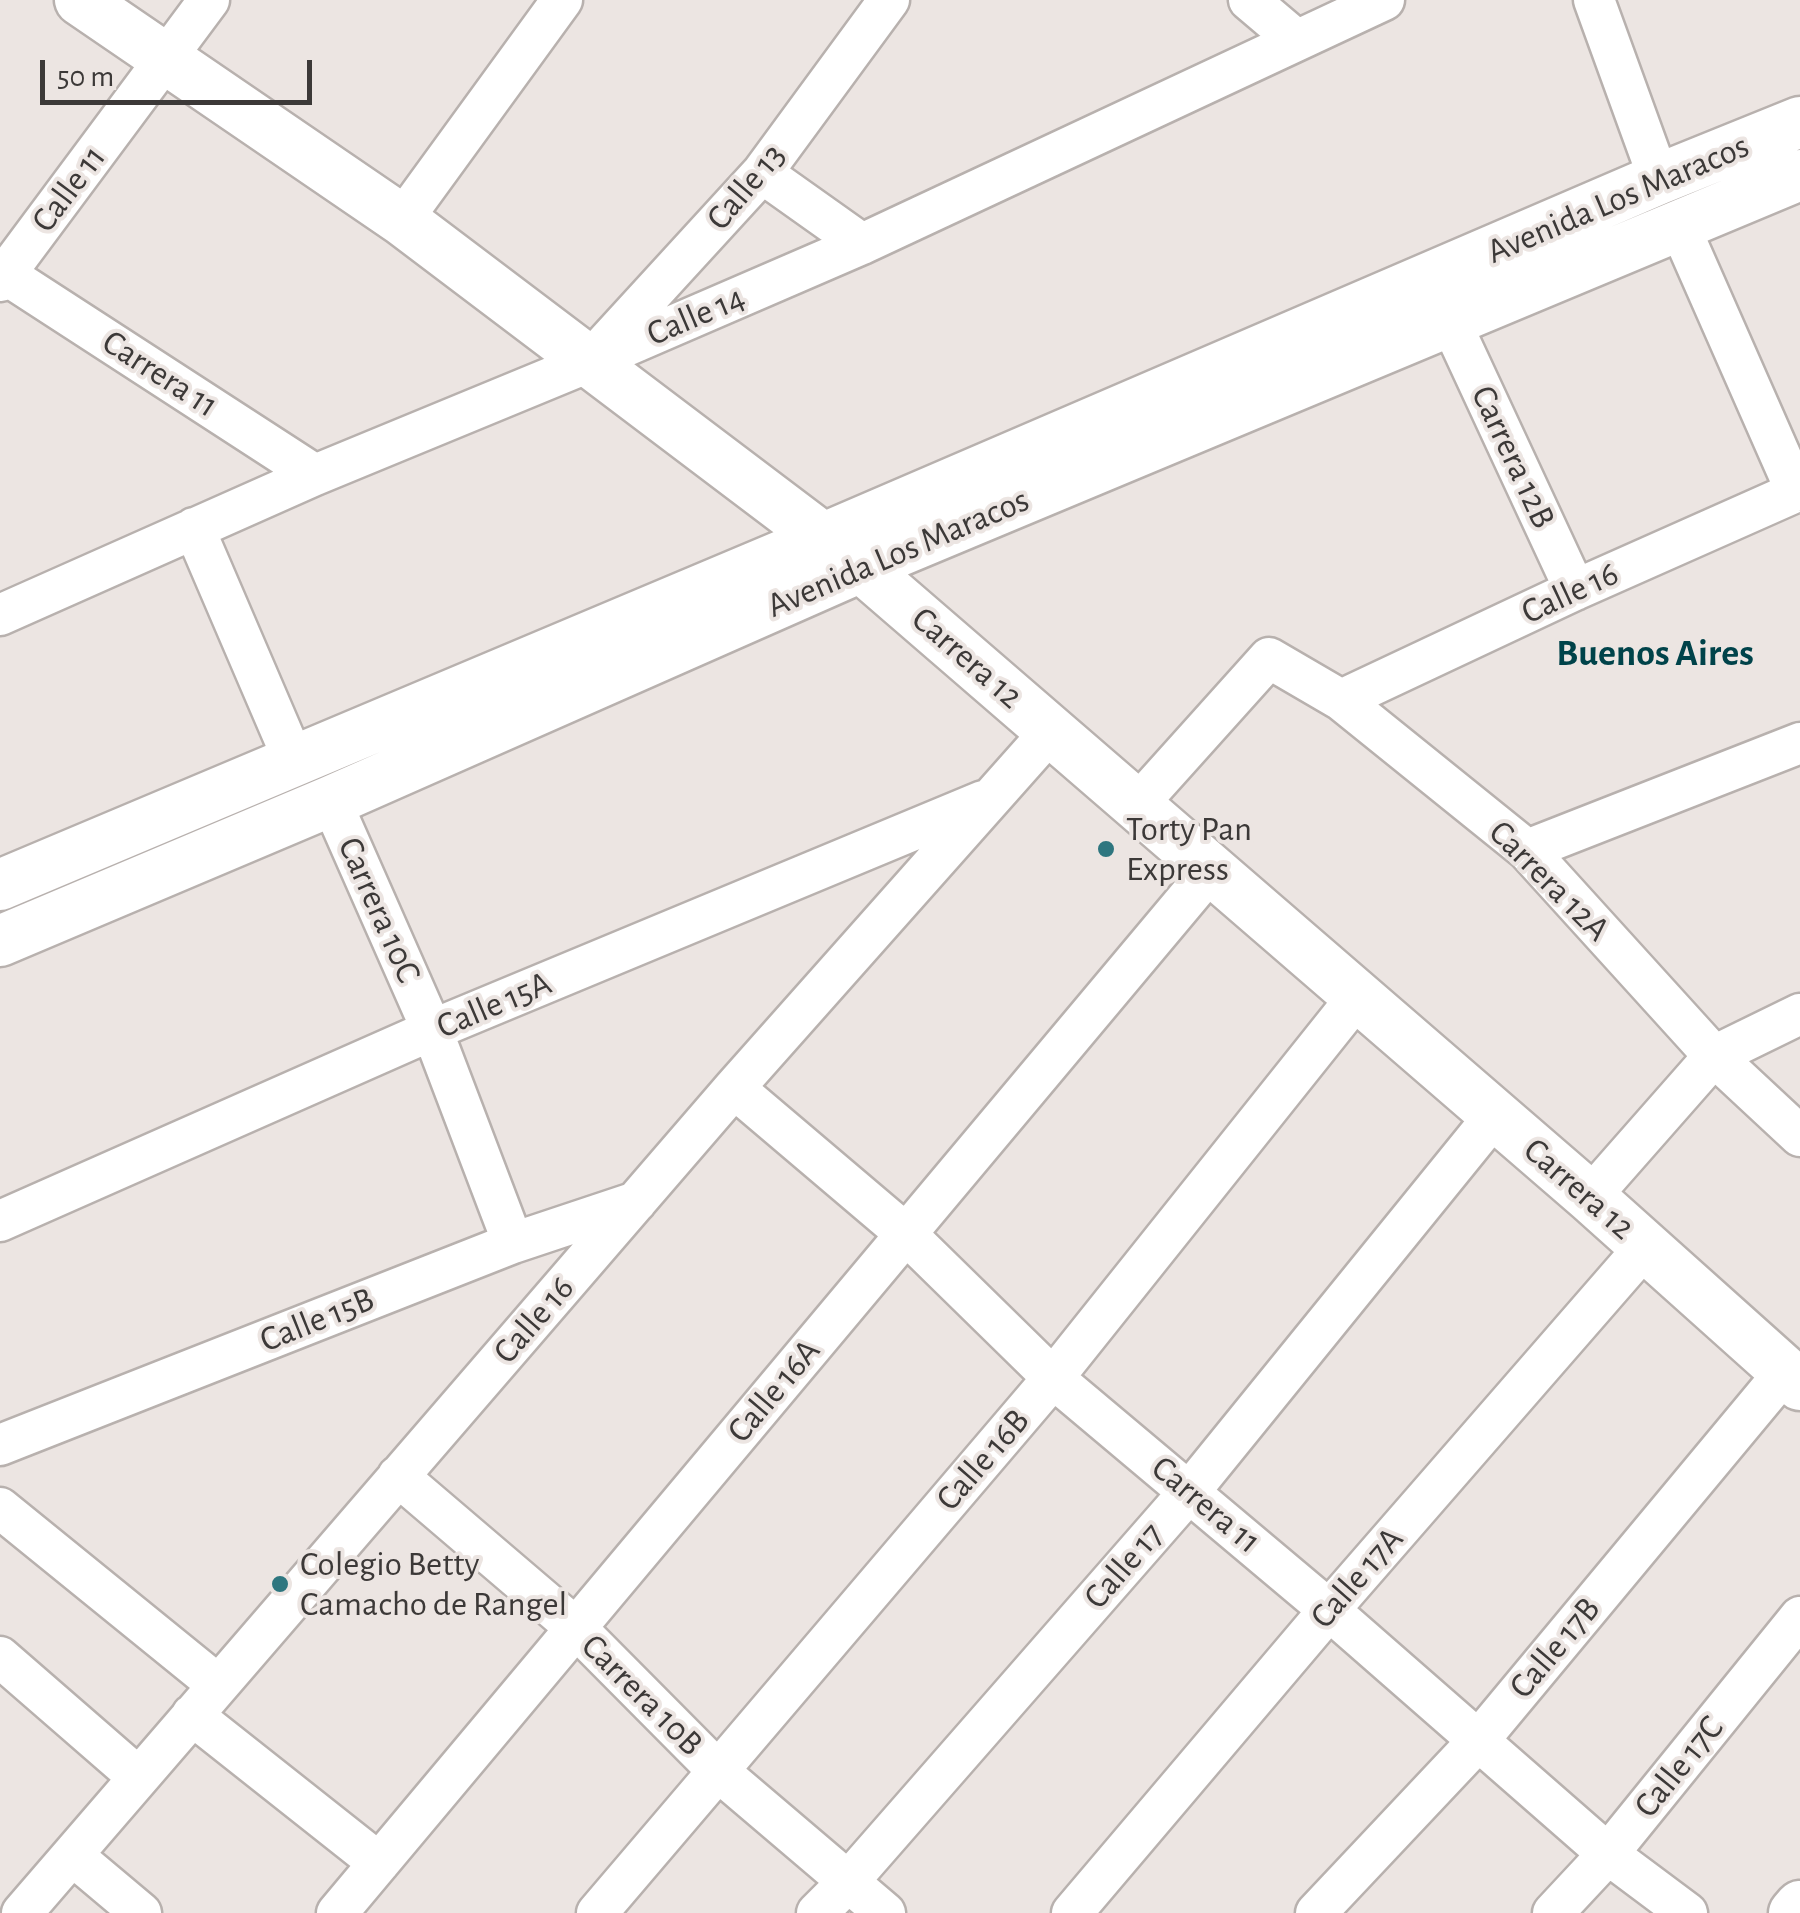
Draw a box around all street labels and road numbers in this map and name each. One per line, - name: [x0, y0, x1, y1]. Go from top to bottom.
- street label: Avenida Los Maracos: [1481, 125, 1755, 273]
- street label: Calle 13: [698, 135, 794, 239]
- street label: Calle 11: [23, 137, 115, 241]
- street label: Calle 14: [641, 277, 751, 355]
- street label: Carrera 11: [94, 321, 226, 427]
- street label: Carrera 12B: [1462, 379, 1564, 535]
- street label: Avenida Los Maracos: [761, 479, 1035, 627]
- street label: Calle 16: [1515, 552, 1625, 634]
- street label: Carrera 12: [903, 598, 1031, 718]
- street label: Carrera 12A: [1480, 812, 1618, 950]
- street label: Carrera 10C: [328, 831, 430, 989]
- street label: Calle 15A: [430, 962, 558, 1048]
- street label: Carrera 12: [1515, 1129, 1643, 1249]
- street label: Calle 16: [485, 1268, 583, 1372]
- street label: Calle 15B: [254, 1278, 380, 1362]
- street label: Calle 16A: [719, 1331, 829, 1451]
- street label: Calle 16B: [928, 1401, 1038, 1519]
- street label: Carrera 11: [1143, 1447, 1269, 1563]
- street label: Calle 17: [1075, 1514, 1173, 1618]
- street label: Calle 17A: [1302, 1519, 1412, 1637]
- street label: Calle 17B: [1501, 1589, 1609, 1707]
- street label: Carrera 10B: [572, 1625, 712, 1765]
- street label: Calle 17C: [1625, 1708, 1733, 1826]

